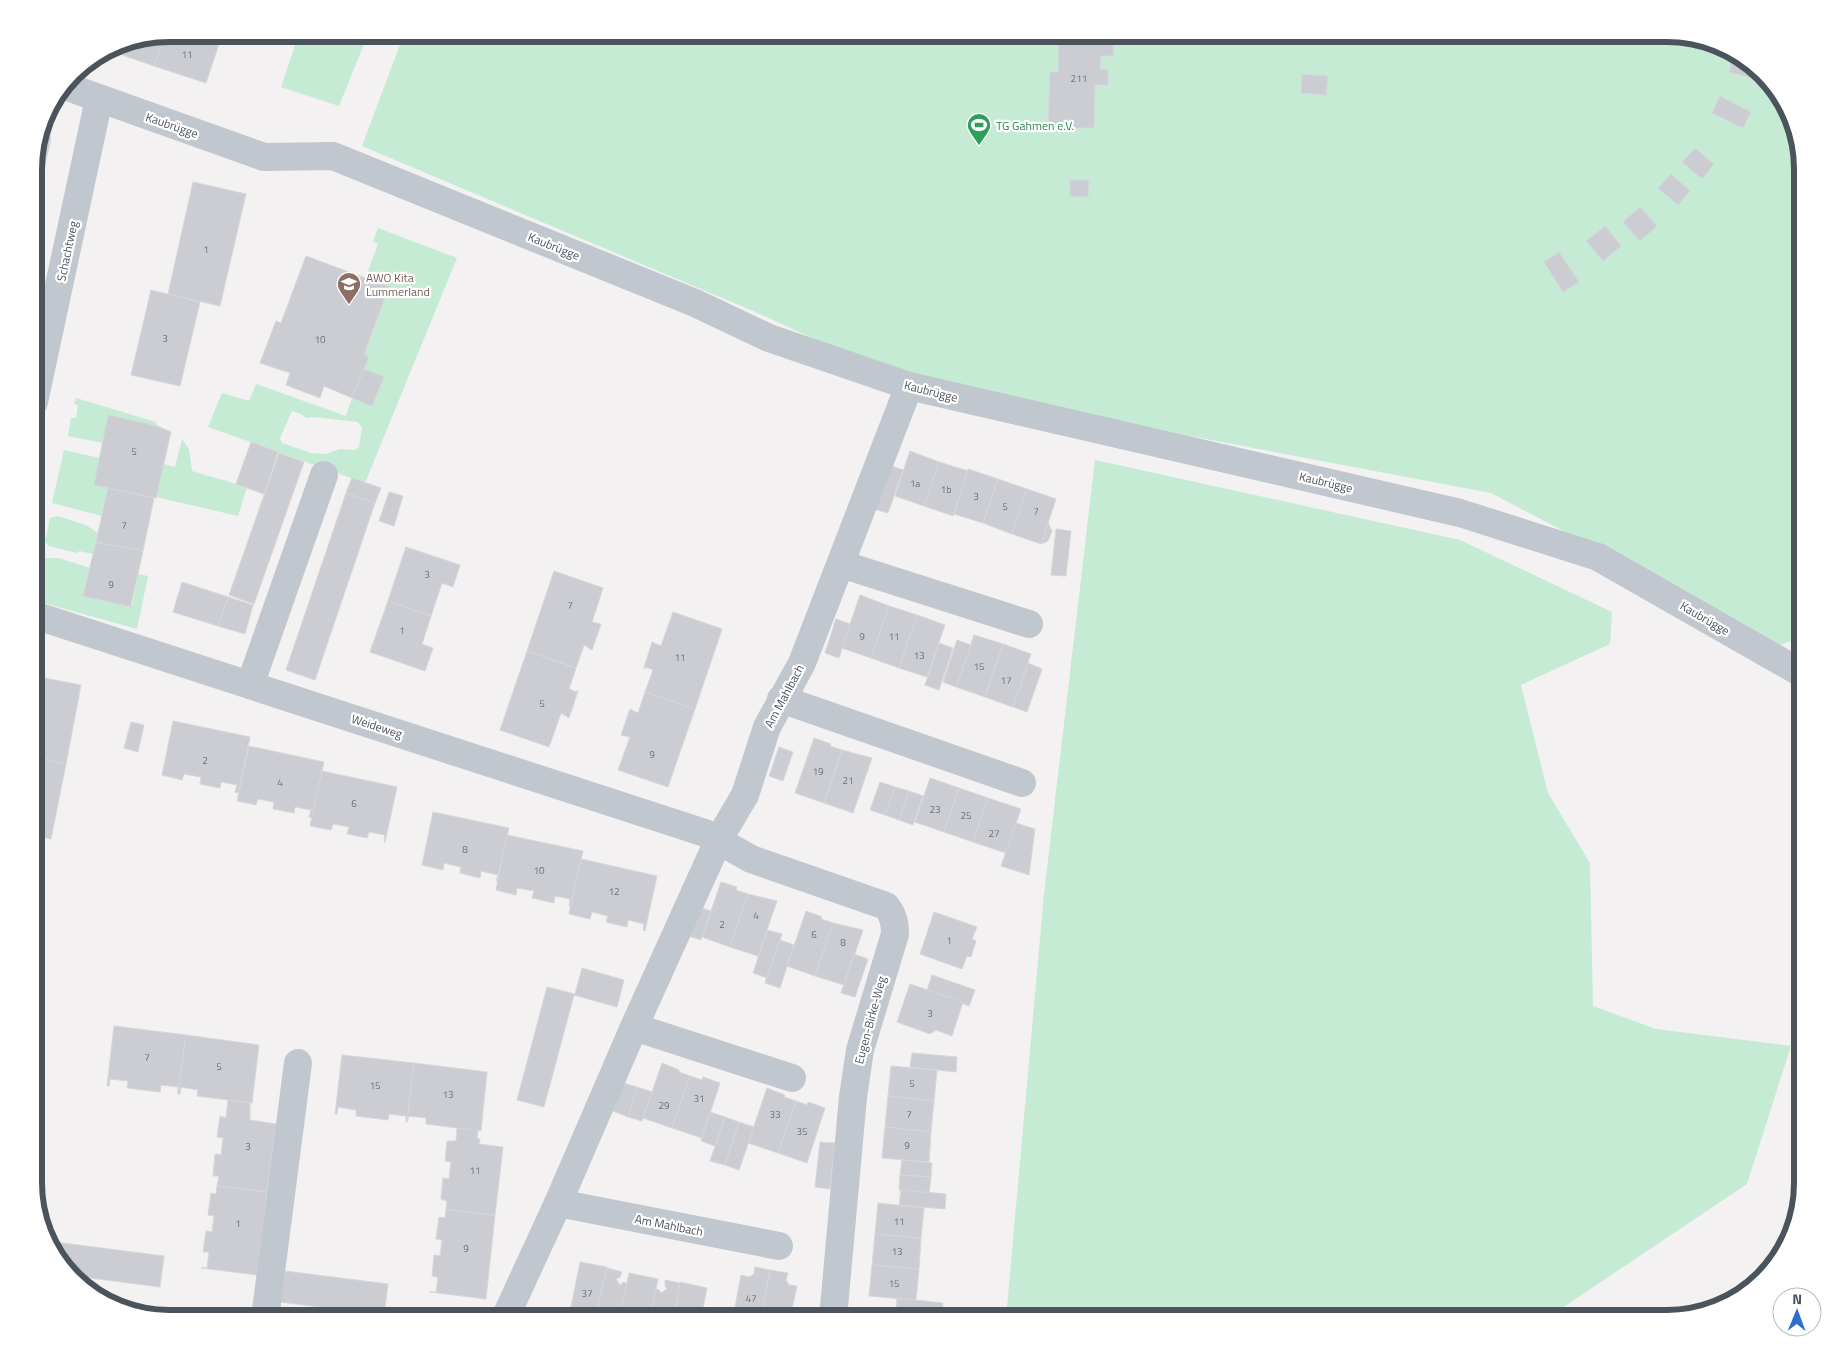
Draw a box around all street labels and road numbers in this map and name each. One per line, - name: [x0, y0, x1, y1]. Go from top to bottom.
- street label: Kaubrügge: [143, 107, 201, 143]
- street label: Schachtweg: [51, 219, 83, 283]
- street label: Kaubrügge: [525, 227, 583, 265]
- street label: Kaubrügge: [902, 375, 960, 407]
- street label: Kaubrügge: [1297, 467, 1355, 497]
- street label: Kaubrügge: [1677, 596, 1733, 640]
- street label: Am Mahlbach: [759, 661, 809, 731]
- street label: Weideweg: [349, 709, 405, 743]
- street label: Eugen-Birke-Weg: [849, 974, 891, 1066]
- street label: Am Mahlbach: [633, 1209, 705, 1241]

